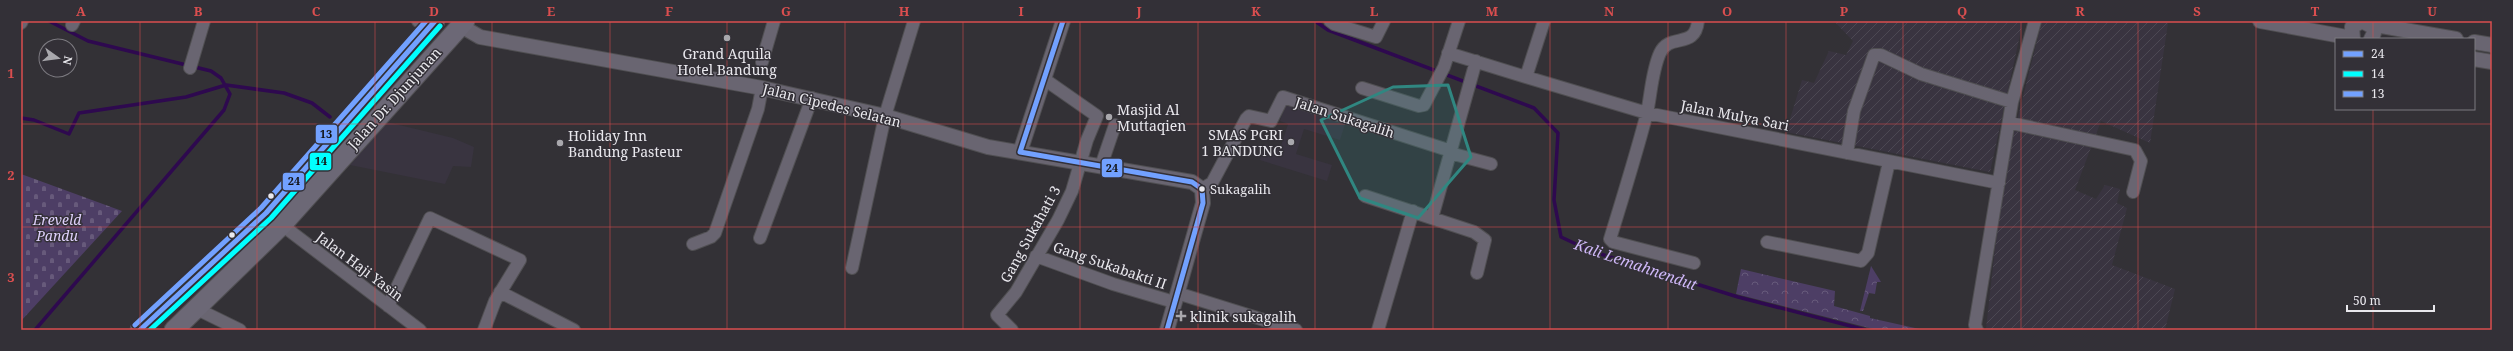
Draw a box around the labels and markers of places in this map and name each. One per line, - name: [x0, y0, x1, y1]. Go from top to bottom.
- marker: Grand Aquila Hotel Bandung: [722, 33, 732, 43]
- place label: Grand Aquila Hotel Bandung: [677, 44, 777, 79]
- place label: Masjid Al Muttaqien: [1117, 100, 1186, 135]
- marker: Masjid Al Muttaqien: [1104, 112, 1114, 122]
- place label: SMAS PGRI 1 BANDUNG: [1201, 125, 1283, 160]
- place label: Holiday Inn Bandung Pasteur: [568, 126, 683, 161]
- marker: SMAS PGRI 1 BANDUNG: [1286, 137, 1296, 147]
- marker: Holiday Inn Bandung Pasteur: [555, 138, 565, 148]
- place label: Sukagalih: [1210, 180, 1271, 198]
- marker: Sukagalih: [1197, 184, 1207, 194]
- unlabelled marker: [266, 191, 276, 201]
- unlabelled marker: [227, 230, 237, 240]
- place label: klinik sukagalih: [1190, 307, 1297, 326]
- marker: klinik sukagalih: [1175, 310, 1187, 322]

